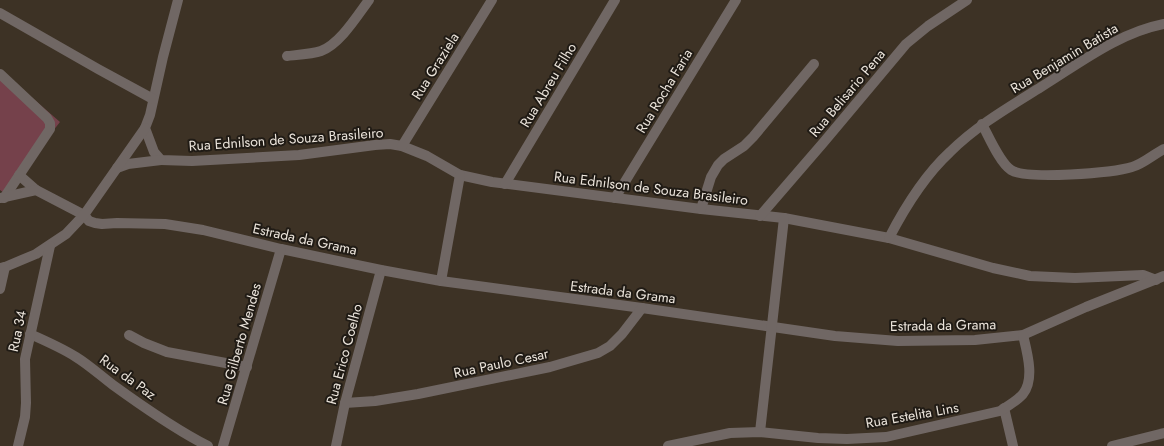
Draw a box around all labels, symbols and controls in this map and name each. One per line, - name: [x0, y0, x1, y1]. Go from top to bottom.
- street label: Rua Benjamin Batista: [1007, 18, 1121, 98]
- street label: Rua Graziela: [406, 29, 464, 103]
- street label: Rua Abreu Filho: [515, 39, 581, 131]
- street label: Rua Rocha Faria: [631, 45, 697, 137]
- street label: Rua Belisario Pena: [804, 45, 890, 141]
- street label: Rua Ednilson de Souza Brasileiro: [188, 122, 384, 156]
- street label: Rua Ednilson de Souza Brasileiro: [553, 166, 749, 210]
- street label: Estrada da Grama: [251, 218, 359, 260]
- street label: Estrada da Grama: [569, 276, 677, 308]
- street label: Rua Gilberto Mendes: [212, 280, 266, 407]
- street label: Rua Erico Coelho: [321, 301, 367, 407]
- street label: Rua 34: [3, 308, 31, 354]
- street label: Estrada da Grama: [890, 314, 996, 336]
- street label: Rua Paulo Cesar: [452, 343, 550, 383]
- street label: Rua da Paz: [96, 350, 161, 405]
- street label: Rua Estelita Lins: [864, 397, 960, 433]

